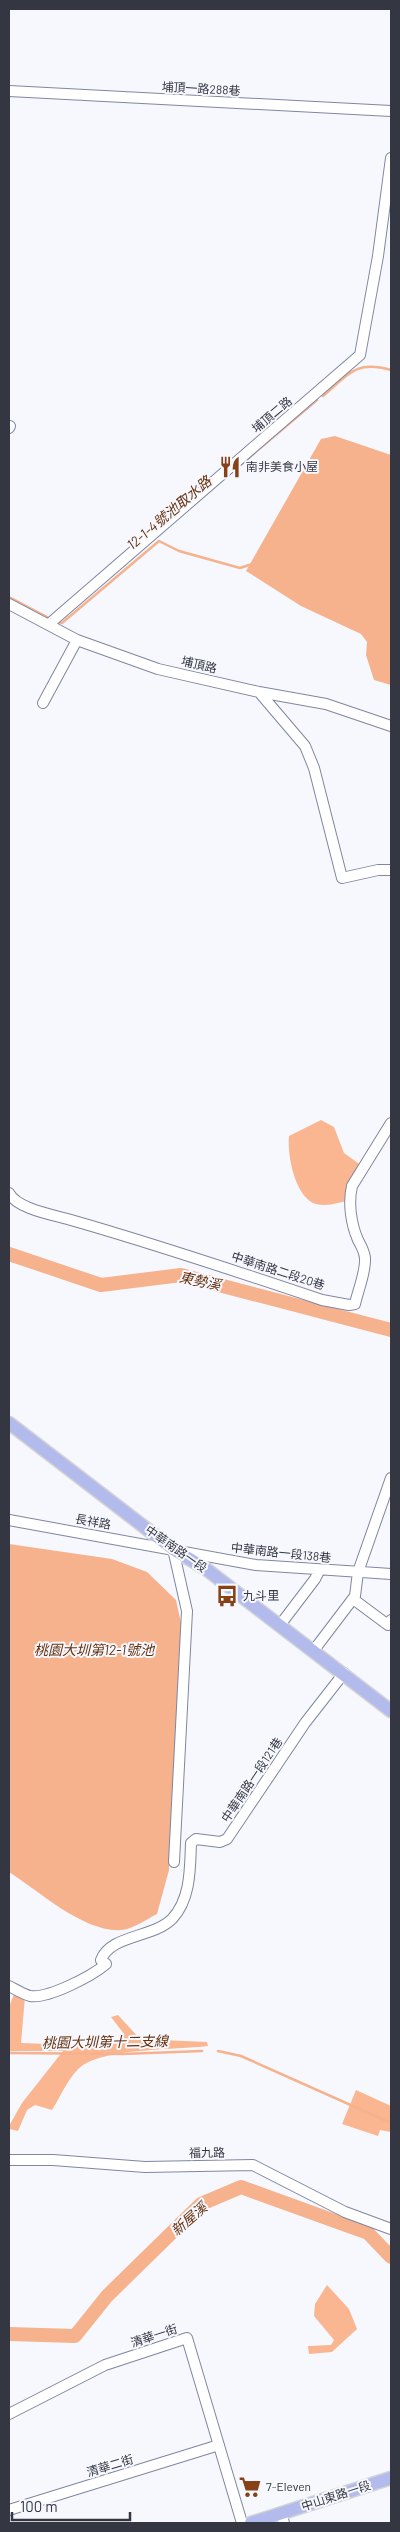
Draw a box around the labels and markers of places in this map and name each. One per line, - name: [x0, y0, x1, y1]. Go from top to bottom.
- restaurant icon: 南非美食小屋: [217, 454, 243, 480]
- place label: 南非美食小屋: [246, 459, 318, 473]
- bus stop icon: 九斗里: [214, 1583, 240, 1609]
- place label: 九斗里: [243, 1588, 279, 1602]
- supermarket icon: 7-Eleven: [237, 2474, 263, 2500]
- place label: 7-Eleven: [266, 2479, 311, 2493]

